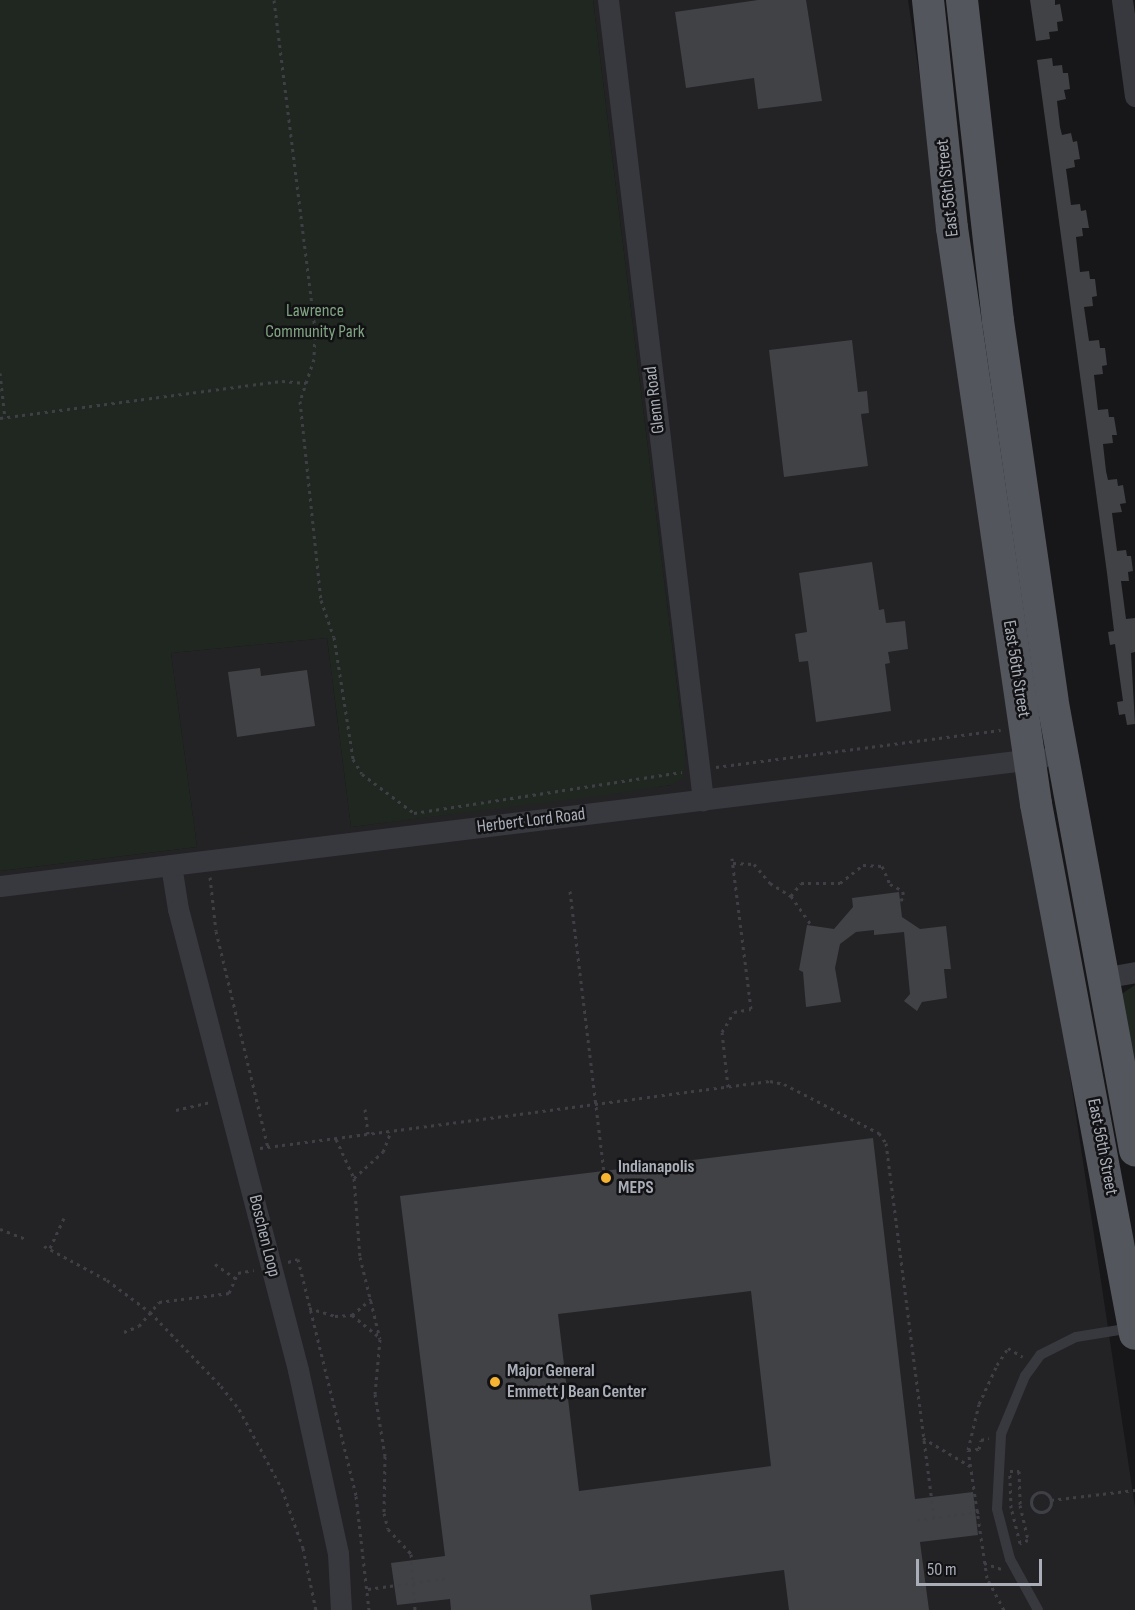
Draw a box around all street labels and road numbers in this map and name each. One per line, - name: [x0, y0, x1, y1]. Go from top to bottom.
- street label: East 56th Street: [932, 138, 964, 238]
- street label: Glenn Road: [640, 365, 670, 435]
- street label: East 56th Street: [998, 619, 1034, 719]
- street label: Herbert Lord Road: [476, 804, 586, 838]
- street label: East 56th Street: [1082, 1097, 1122, 1197]
- street label: Boschen Loop: [243, 1193, 285, 1279]

